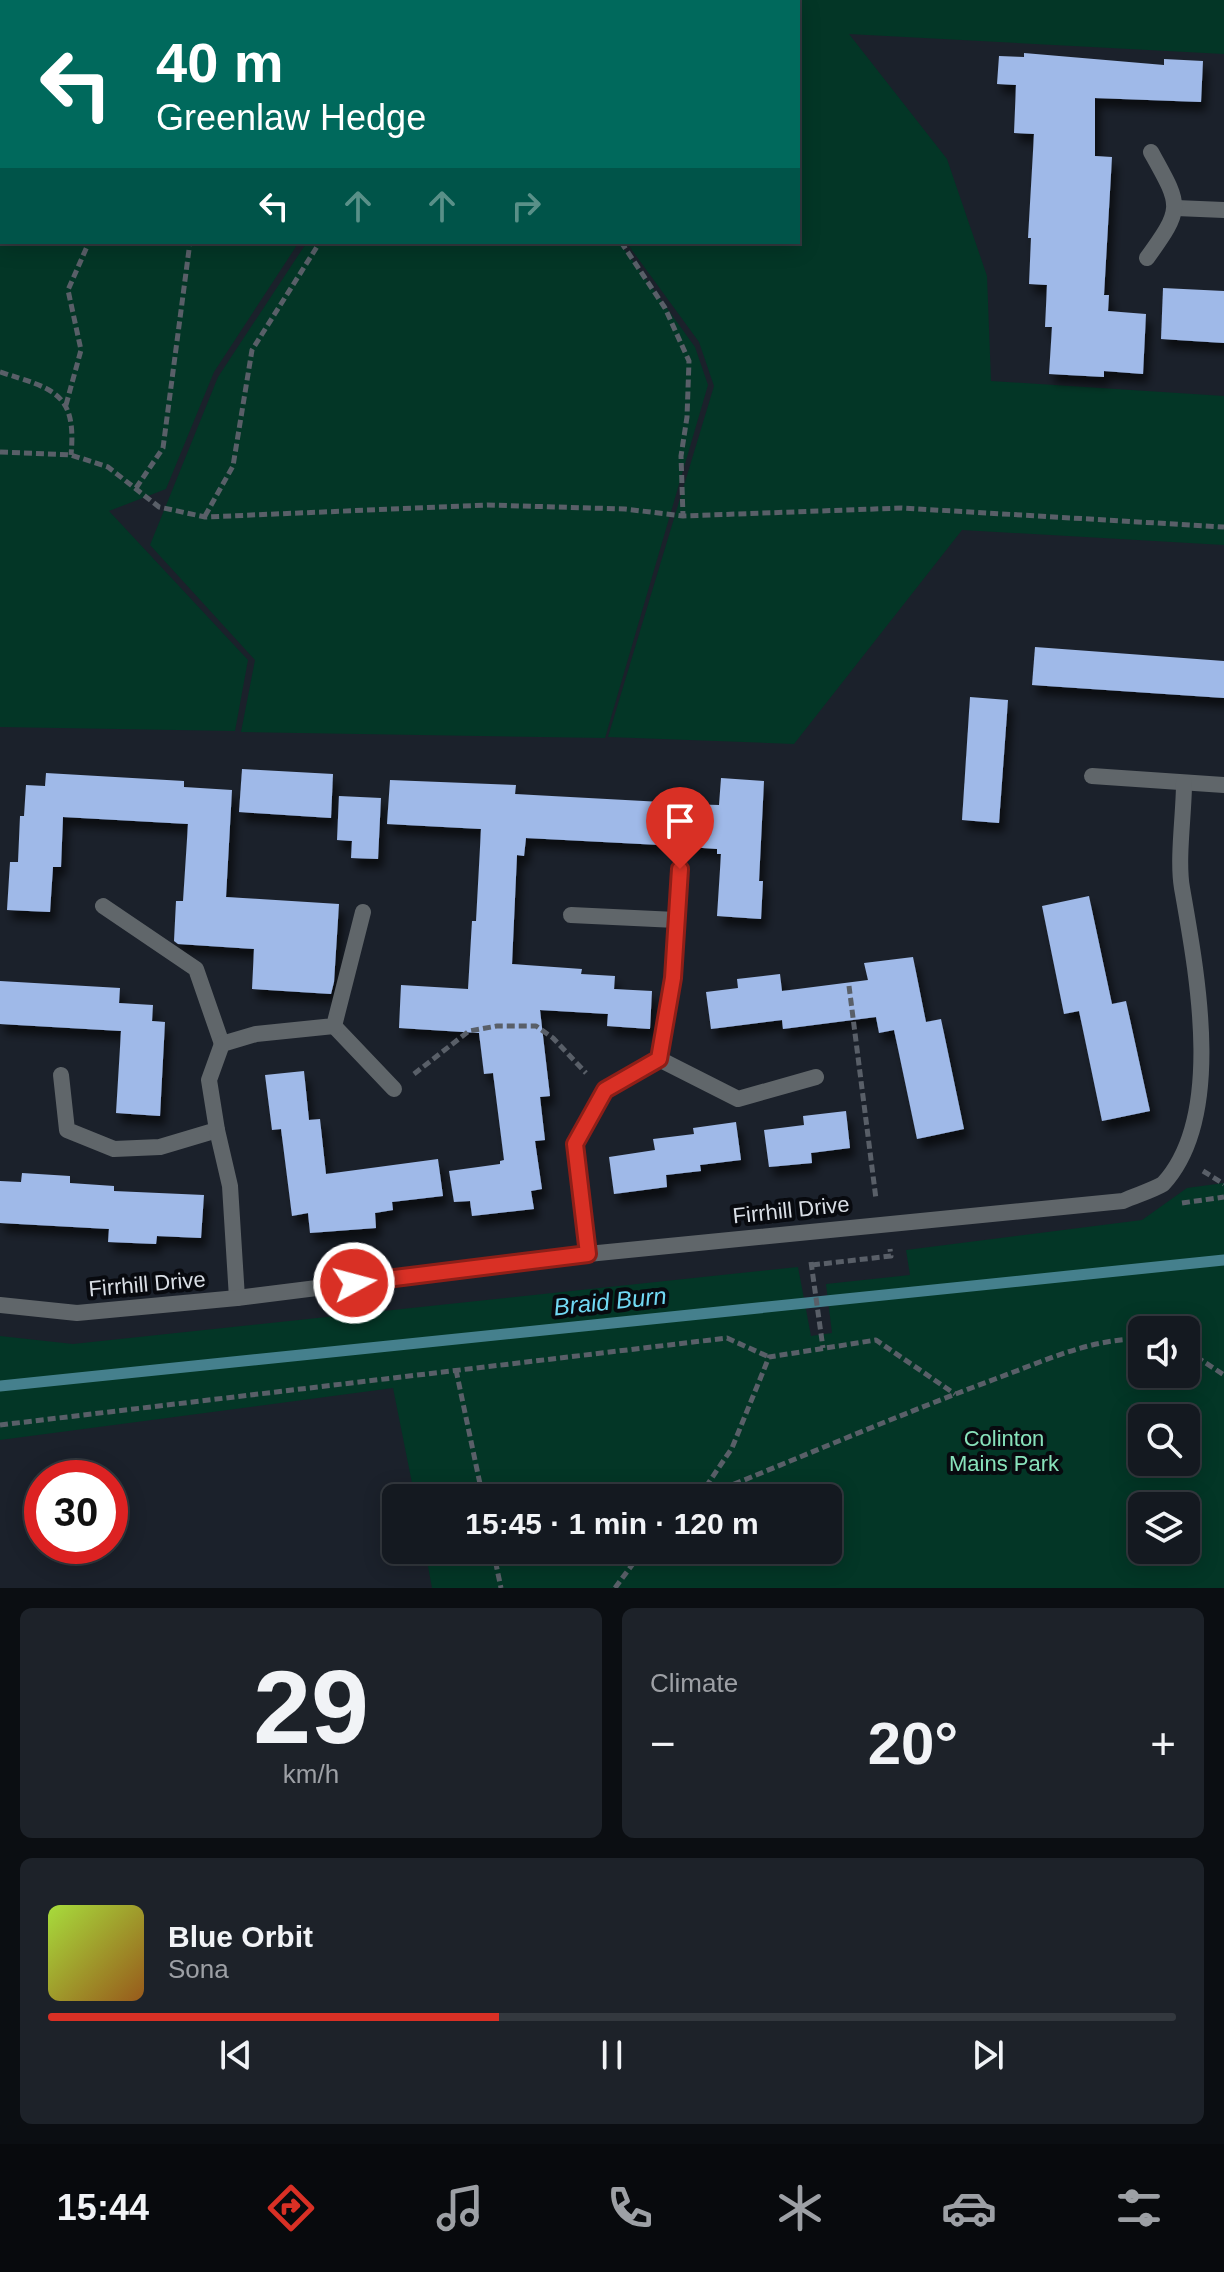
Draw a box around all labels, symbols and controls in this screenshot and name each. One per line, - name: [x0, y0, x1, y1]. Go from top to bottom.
- text: 40 m: [156, 31, 284, 94]
- icon: left: [24, 32, 128, 136]
- text: Greenlaw Hedge: [156, 97, 426, 138]
- icon: left: [252, 184, 296, 228]
- icon: ahead: [336, 184, 380, 228]
- icon: ahead: [420, 184, 464, 228]
- icon: right: [504, 184, 548, 228]
- pin: [646, 787, 714, 869]
- icon: arrive: [658, 799, 702, 843]
- street label: Firrhill Drive: [731, 1191, 851, 1229]
- position arrow: [312, 1241, 396, 1325]
- street label: Firrhill Drive: [87, 1266, 207, 1302]
- water label: Braid Burn: [552, 1282, 668, 1320]
- map controls: [1128, 1316, 1200, 1564]
- button: sound: [1128, 1316, 1200, 1388]
- button: search: [1128, 1404, 1200, 1476]
- park label: Colinton Mains Park: [949, 1426, 1060, 1476]
- speed limit sign: 30: [24, 1460, 128, 1564]
- button: layers: [1128, 1492, 1200, 1564]
- text: 15:45 · 1 min · 120 m: [465, 1507, 759, 1540]
- text: 29: [253, 1649, 369, 1765]
- text: Climate: [650, 1668, 738, 1698]
- text: 20°: [868, 1710, 958, 1777]
- text: −: [650, 1719, 676, 1768]
- text: +: [1150, 1719, 1176, 1768]
- text: km/h: [283, 1759, 339, 1789]
- text: Blue Orbit: [168, 1920, 313, 1953]
- text: Sona: [168, 1954, 229, 1984]
- icon: previous: [214, 2033, 258, 2077]
- icon: pause: [590, 2033, 634, 2077]
- icon: next: [966, 2033, 1010, 2077]
- icon: directions: [263, 2180, 319, 2236]
- icon: music: [432, 2180, 488, 2236]
- icon: phone: [602, 2180, 658, 2236]
- icon: climate: [772, 2180, 828, 2236]
- icon: car: [941, 2180, 997, 2236]
- icon: filters: [1111, 2180, 1167, 2236]
- text: 15:44: [57, 2187, 149, 2228]

